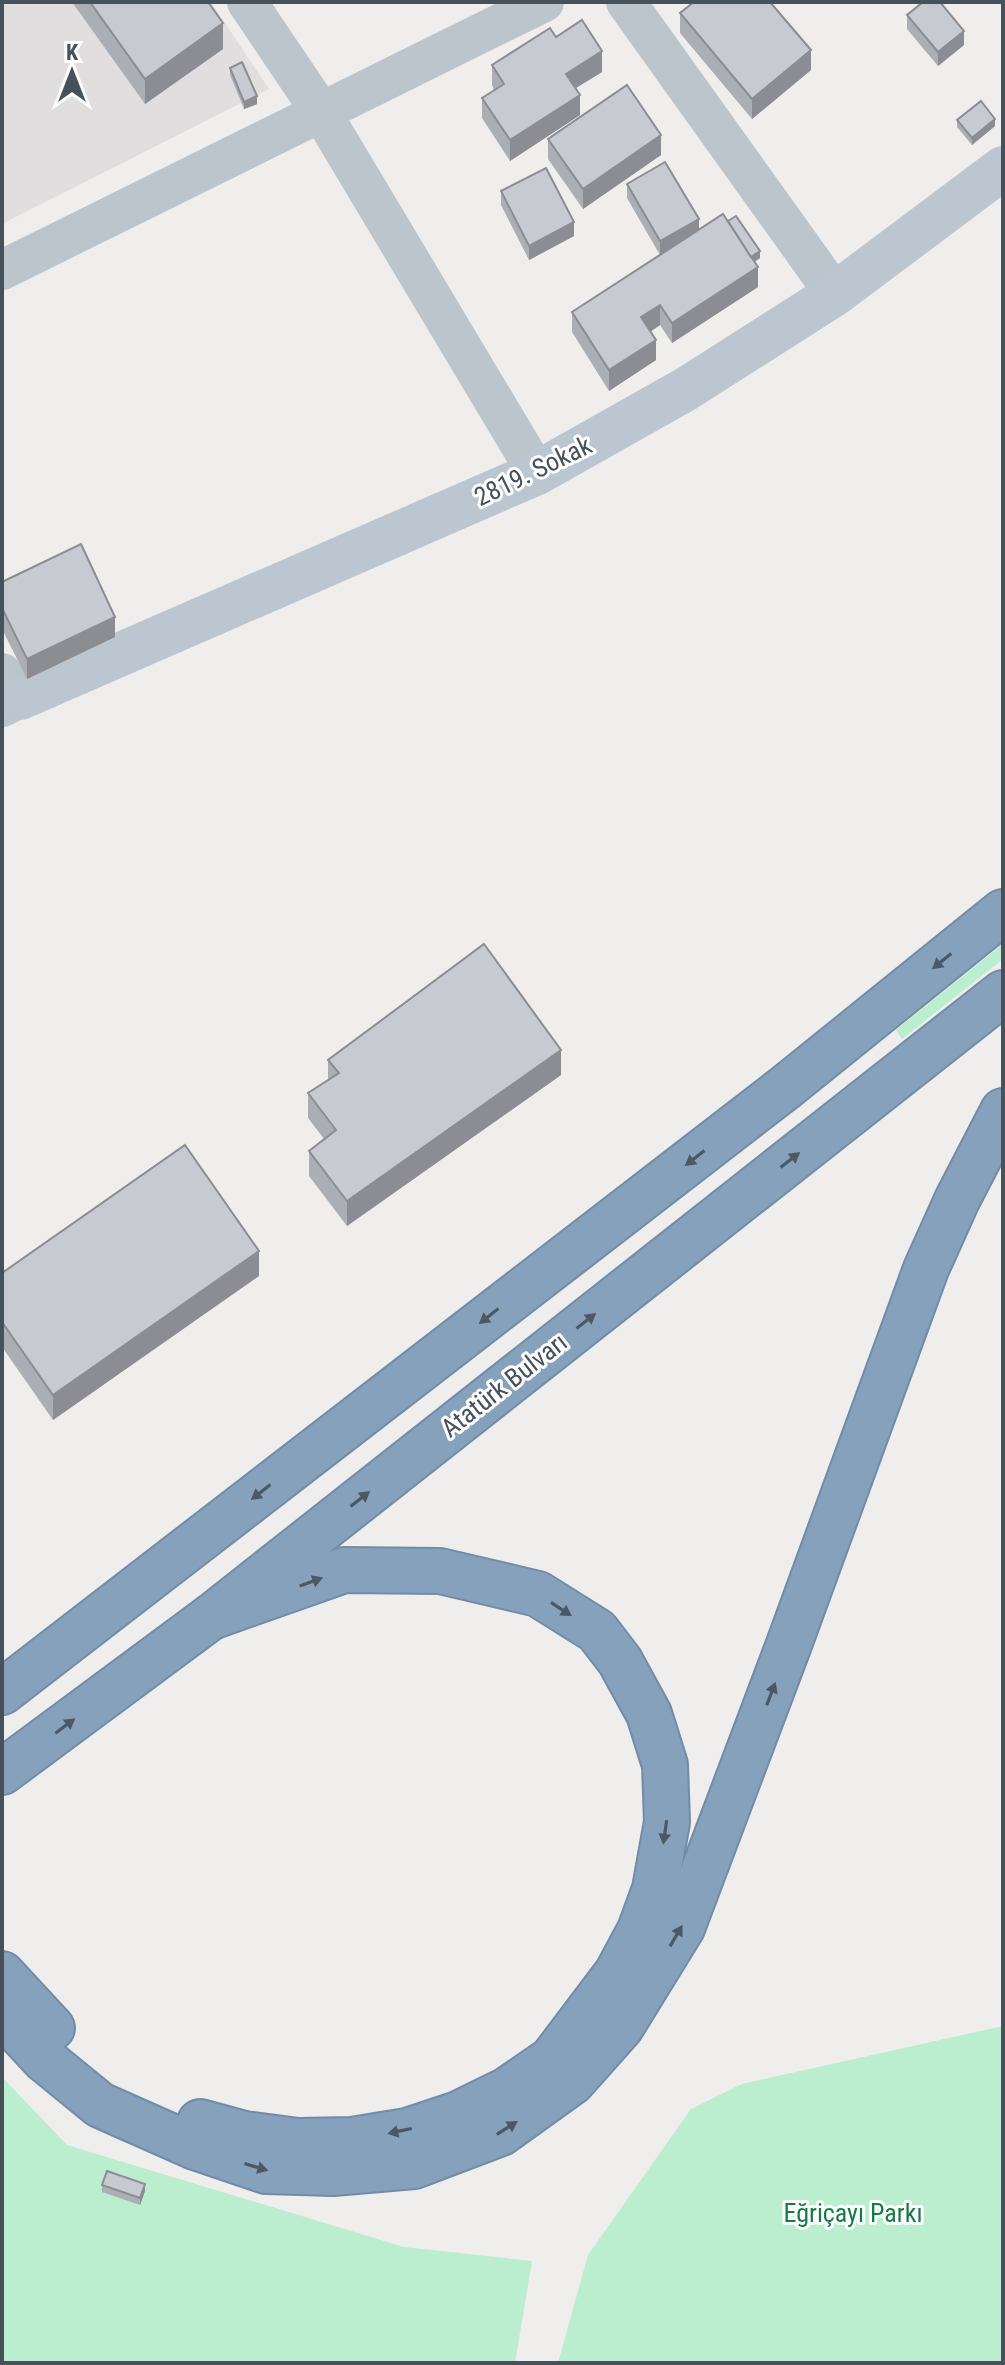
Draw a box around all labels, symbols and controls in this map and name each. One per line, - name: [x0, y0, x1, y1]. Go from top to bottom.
- north arrow: [32, 32, 112, 112]
- text: K: [66, 40, 79, 65]
- street label: 2819. Sokak: [470, 430, 597, 512]
- one-way arrow: [932, 953, 952, 969]
- one-way arrow: [684, 1149, 705, 1165]
- one-way arrow: [780, 1152, 800, 1169]
- one-way arrow: [479, 1308, 499, 1324]
- one-way arrow: [576, 1313, 596, 1330]
- street label: Atatürk Bulvarı: [435, 1327, 573, 1443]
- one-way arrow: [251, 1484, 271, 1500]
- one-way arrow: [350, 1492, 370, 1508]
- one-way arrow: [299, 1575, 323, 1587]
- one-way arrow: [551, 1601, 572, 1616]
- one-way arrow: [765, 1682, 778, 1706]
- one-way arrow: [54, 1718, 75, 1734]
- one-way arrow: [658, 1819, 671, 1844]
- one-way arrow: [669, 1925, 683, 1947]
- one-way arrow: [496, 2120, 517, 2135]
- one-way arrow: [388, 2125, 413, 2138]
- one-way arrow: [244, 2161, 268, 2174]
- park label: Eğriçayı Parkı: [783, 2198, 923, 2228]

